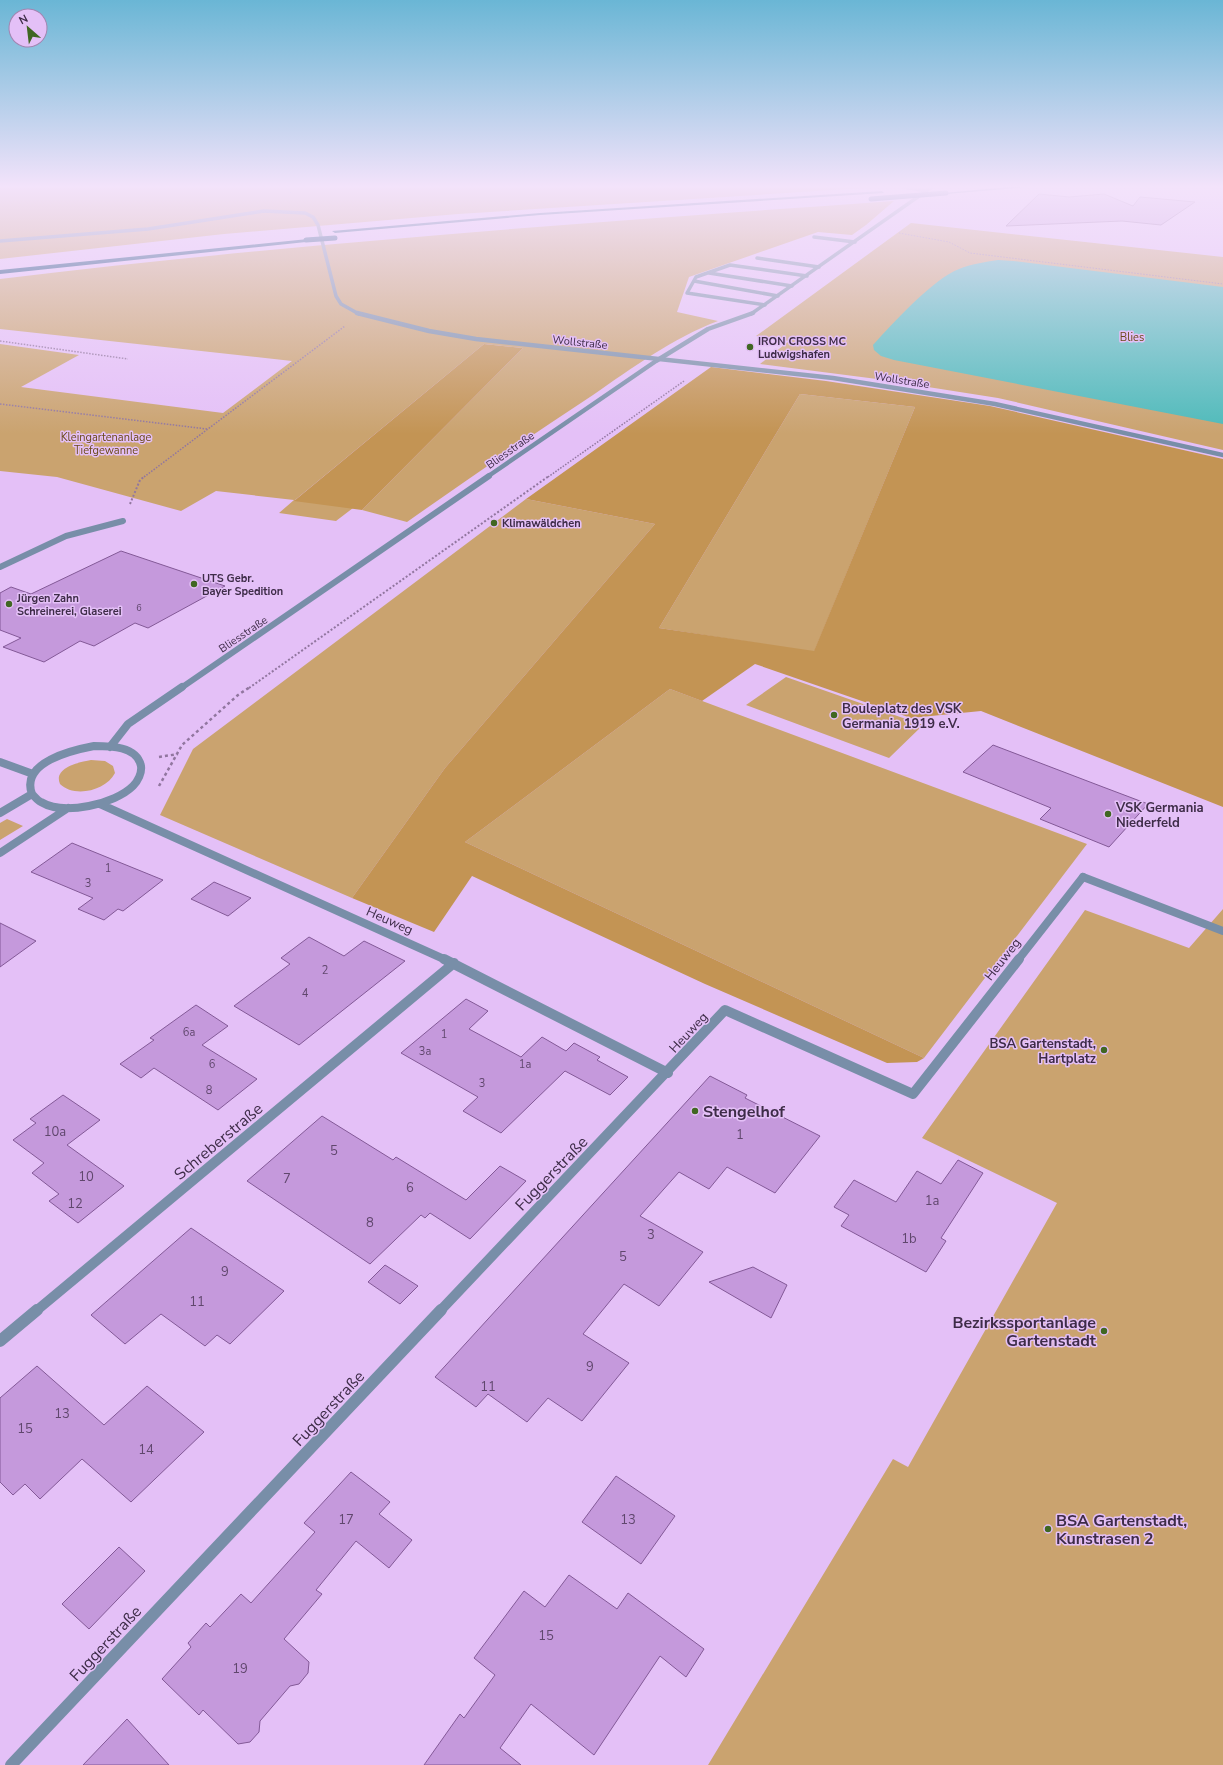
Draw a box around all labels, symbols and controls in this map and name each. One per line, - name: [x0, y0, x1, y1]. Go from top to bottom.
- north arrow: [8, 8, 48, 48]
- text: N: [16, 11, 31, 28]
- park label: Blies: [1120, 330, 1144, 345]
- street label: Wollstraße: [552, 332, 608, 353]
- place label: IRON CROSS MC Ludwigshafen: [758, 334, 846, 362]
- marker: IRON CROSS MC Ludwigshafen: [745, 342, 755, 352]
- street label: Wollstraße: [873, 369, 931, 392]
- street label: Bliesstraße: [483, 428, 538, 473]
- park label: Kleingartenanlage Tiefgewanne: [61, 430, 151, 458]
- place label: Klimawäldchen: [502, 516, 581, 531]
- marker: Klimawäldchen: [489, 518, 499, 528]
- place label: UTS Gebr. Bayer Spedition: [202, 571, 283, 599]
- marker: UTS Gebr. Bayer Spedition: [189, 579, 199, 589]
- place label: Jürgen Zahn Schreinerei, Glaserei: [16, 591, 122, 619]
- marker: Jürgen Zahn Schreinerei, Glaserei: [4, 599, 14, 609]
- house number: 6: [136, 602, 142, 614]
- street label: Bliesstraße: [216, 613, 271, 656]
- place label: Bouleplatz des VSK Germania 1919 e.V.: [842, 700, 962, 733]
- marker: Bouleplatz des VSK Germania 1919 e.V.: [829, 710, 839, 720]
- place label: VSK Germania Niederfeld: [1115, 799, 1204, 832]
- marker: VSK Germania Niederfeld: [1103, 809, 1113, 819]
- house number: 1: [105, 861, 111, 876]
- house number: 3: [85, 876, 91, 891]
- street label: Heuweg: [363, 903, 416, 939]
- street label: Heuweg: [980, 935, 1025, 985]
- house number: 2: [322, 963, 328, 978]
- house number: 4: [302, 986, 309, 1001]
- street label: Heuweg: [665, 1008, 712, 1057]
- house number: 6a: [183, 1025, 195, 1040]
- house number: 1: [441, 1027, 447, 1042]
- place label: BSA Gartenstadt, Hartplatz: [989, 1035, 1096, 1068]
- house number: 3a: [419, 1044, 431, 1059]
- marker: BSA Gartenstadt, Hartplatz: [1099, 1045, 1109, 1055]
- house number: 6: [209, 1057, 216, 1072]
- house number: 1a: [519, 1057, 531, 1072]
- house number: 3: [479, 1076, 485, 1091]
- house number: 8: [206, 1083, 213, 1098]
- street label: Schreberstraße: [170, 1098, 268, 1185]
- place label: Stengelhof: [703, 1101, 786, 1123]
- marker: Stengelhof: [690, 1106, 700, 1116]
- house number: 10a: [44, 1123, 66, 1141]
- house number: 1: [736, 1126, 744, 1144]
- street label: Fuggerstraße: [510, 1131, 593, 1216]
- house number: 5: [330, 1142, 338, 1160]
- house number: 10: [78, 1168, 94, 1186]
- house number: 7: [283, 1170, 291, 1188]
- house number: 6: [406, 1179, 414, 1197]
- house number: 1a: [925, 1192, 939, 1210]
- house number: 12: [67, 1195, 83, 1213]
- house number: 8: [366, 1214, 374, 1232]
- house number: 3: [647, 1226, 655, 1244]
- house number: 1b: [901, 1230, 917, 1248]
- house number: 5: [619, 1248, 627, 1266]
- house number: 9: [221, 1263, 229, 1281]
- house number: 11: [189, 1293, 205, 1311]
- place label: Bezirkssportanlage Gartenstadt: [952, 1312, 1097, 1352]
- marker: Bezirkssportanlage Gartenstadt: [1099, 1326, 1109, 1336]
- house number: 9: [586, 1358, 594, 1376]
- street label: Fuggerstraße: [288, 1366, 370, 1451]
- house number: 11: [480, 1378, 496, 1396]
- house number: 13: [54, 1405, 70, 1423]
- house number: 15: [17, 1420, 33, 1438]
- house number: 14: [138, 1441, 154, 1459]
- place label: BSA Gartenstadt, Kunstrasen 2: [1056, 1510, 1187, 1550]
- house number: 17: [338, 1511, 354, 1529]
- house number: 13: [620, 1511, 636, 1529]
- marker: BSA Gartenstadt, Kunstrasen 2: [1043, 1524, 1053, 1534]
- street label: Fuggerstraße: [65, 1601, 147, 1686]
- house number: 15: [538, 1627, 554, 1645]
- house number: 19: [232, 1660, 248, 1678]

